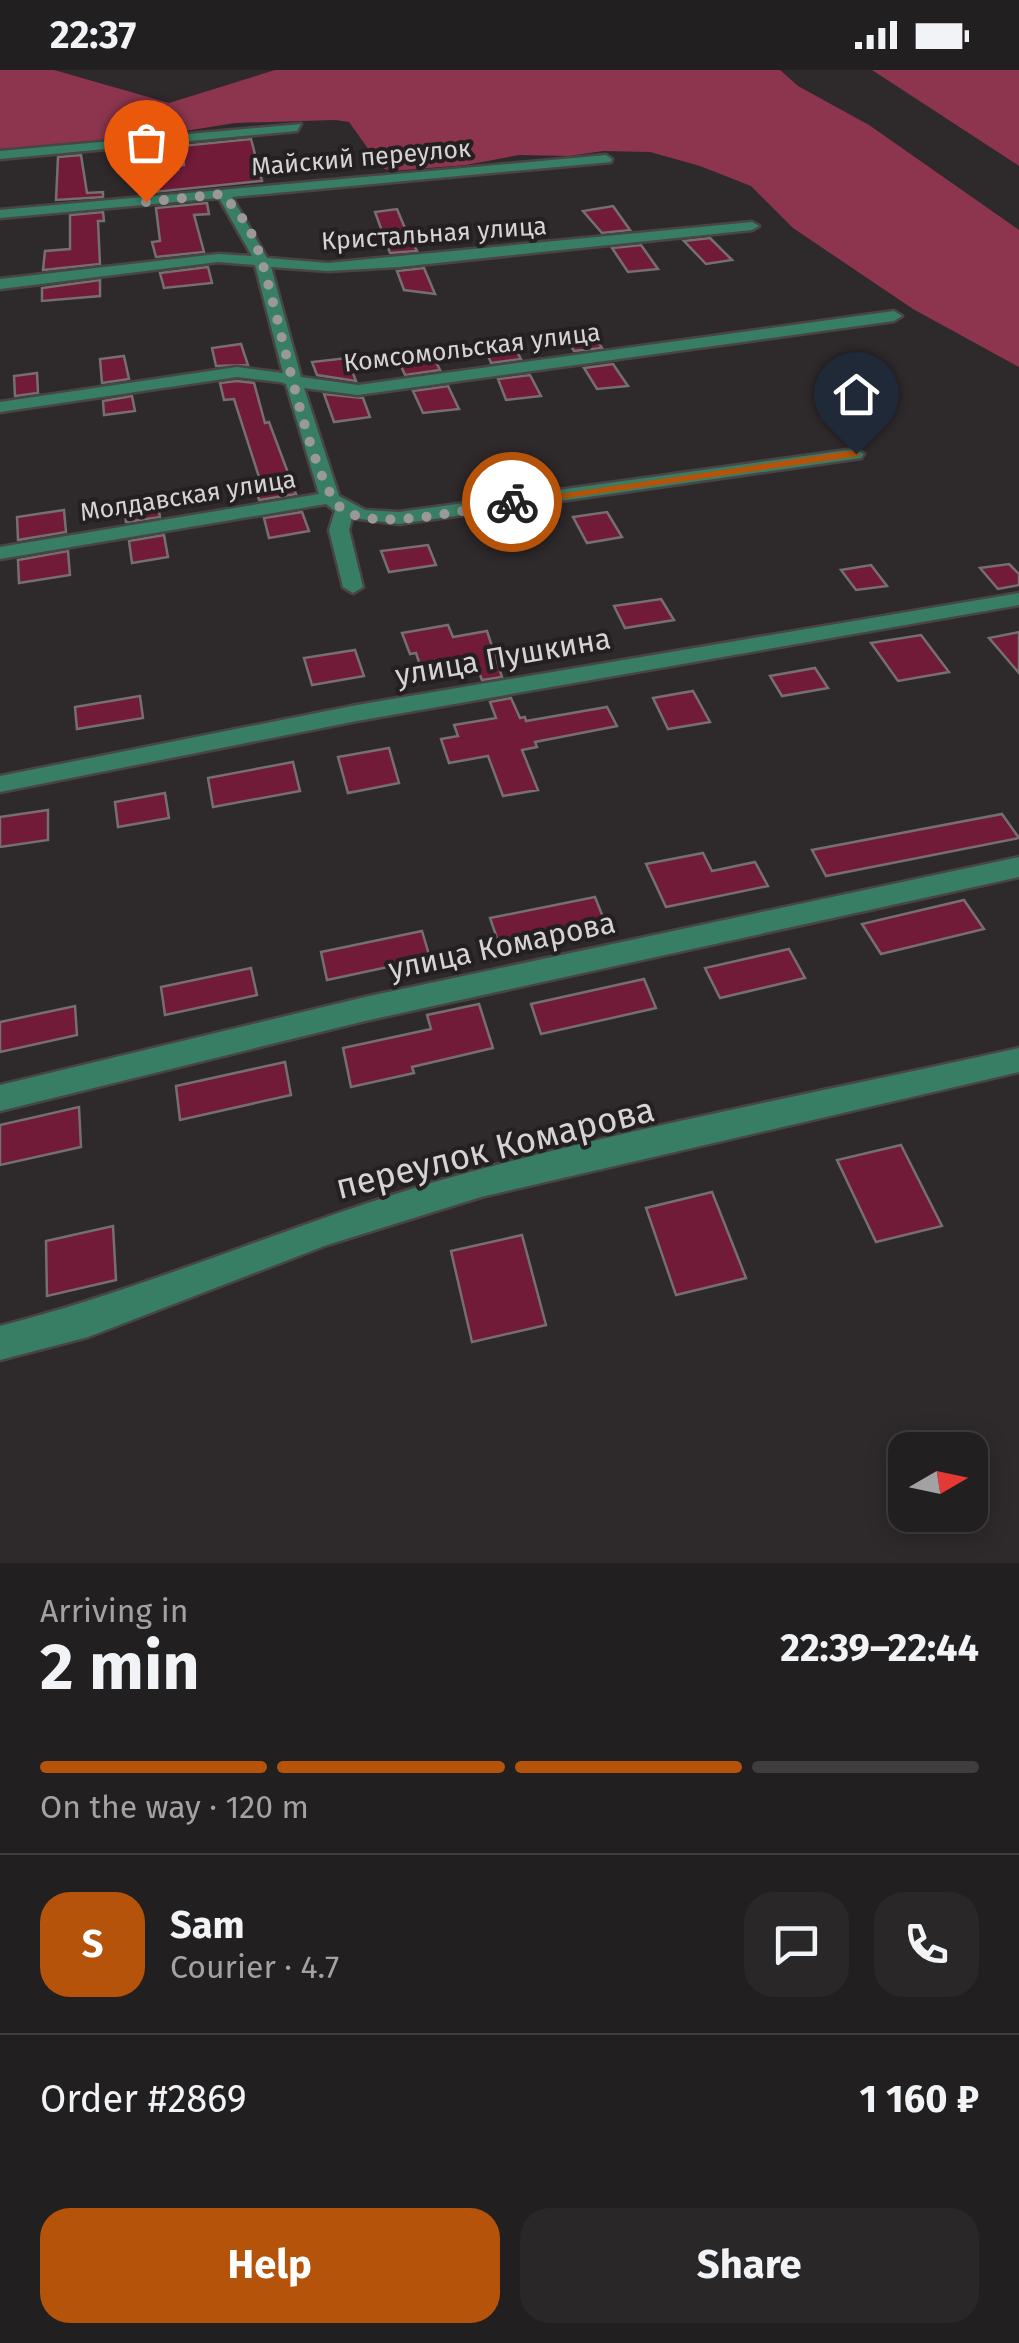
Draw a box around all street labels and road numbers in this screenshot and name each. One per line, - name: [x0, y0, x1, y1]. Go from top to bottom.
- street label: Майский переулок: [250, 133, 472, 183]
- street label: Кристальная улица: [320, 211, 548, 257]
- street label: Комсомольская улица: [342, 317, 602, 379]
- street label: Молдавская улица: [78, 464, 298, 528]
- street label: улица Пушкина: [392, 620, 614, 694]
- street label: улица Комарова: [385, 904, 619, 988]
- street label: переулок Комарова: [331, 1088, 659, 1208]

